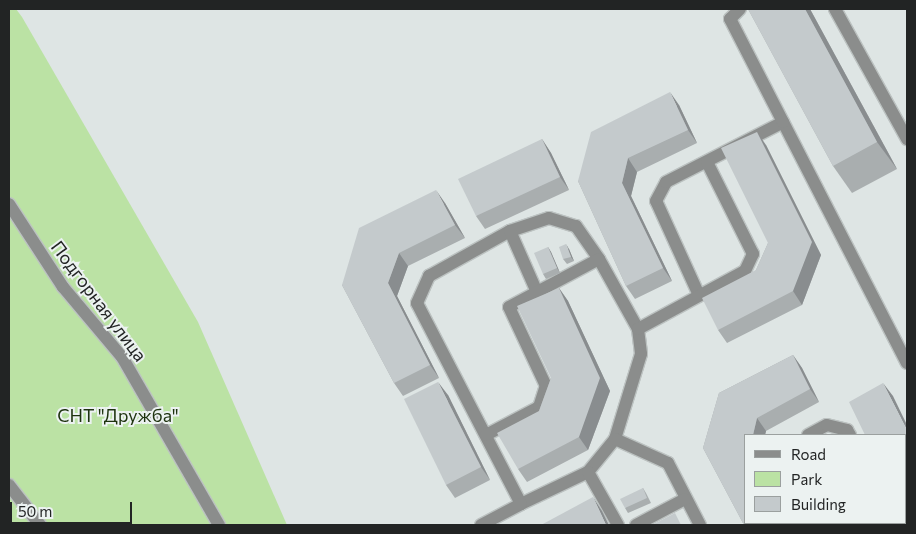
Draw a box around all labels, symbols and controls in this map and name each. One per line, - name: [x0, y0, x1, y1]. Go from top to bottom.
- street label: Подгорная улица: [47, 236, 151, 366]
- park label: СНТ "Дружба": [57, 404, 179, 426]
- legend: [744, 434, 906, 524]
- text: Road: [791, 445, 826, 463]
- text: Park: [791, 470, 822, 488]
- scale bar: [12, 492, 135, 524]
- text: Building: [791, 495, 846, 513]
- text: 50 m: [18, 502, 52, 520]

